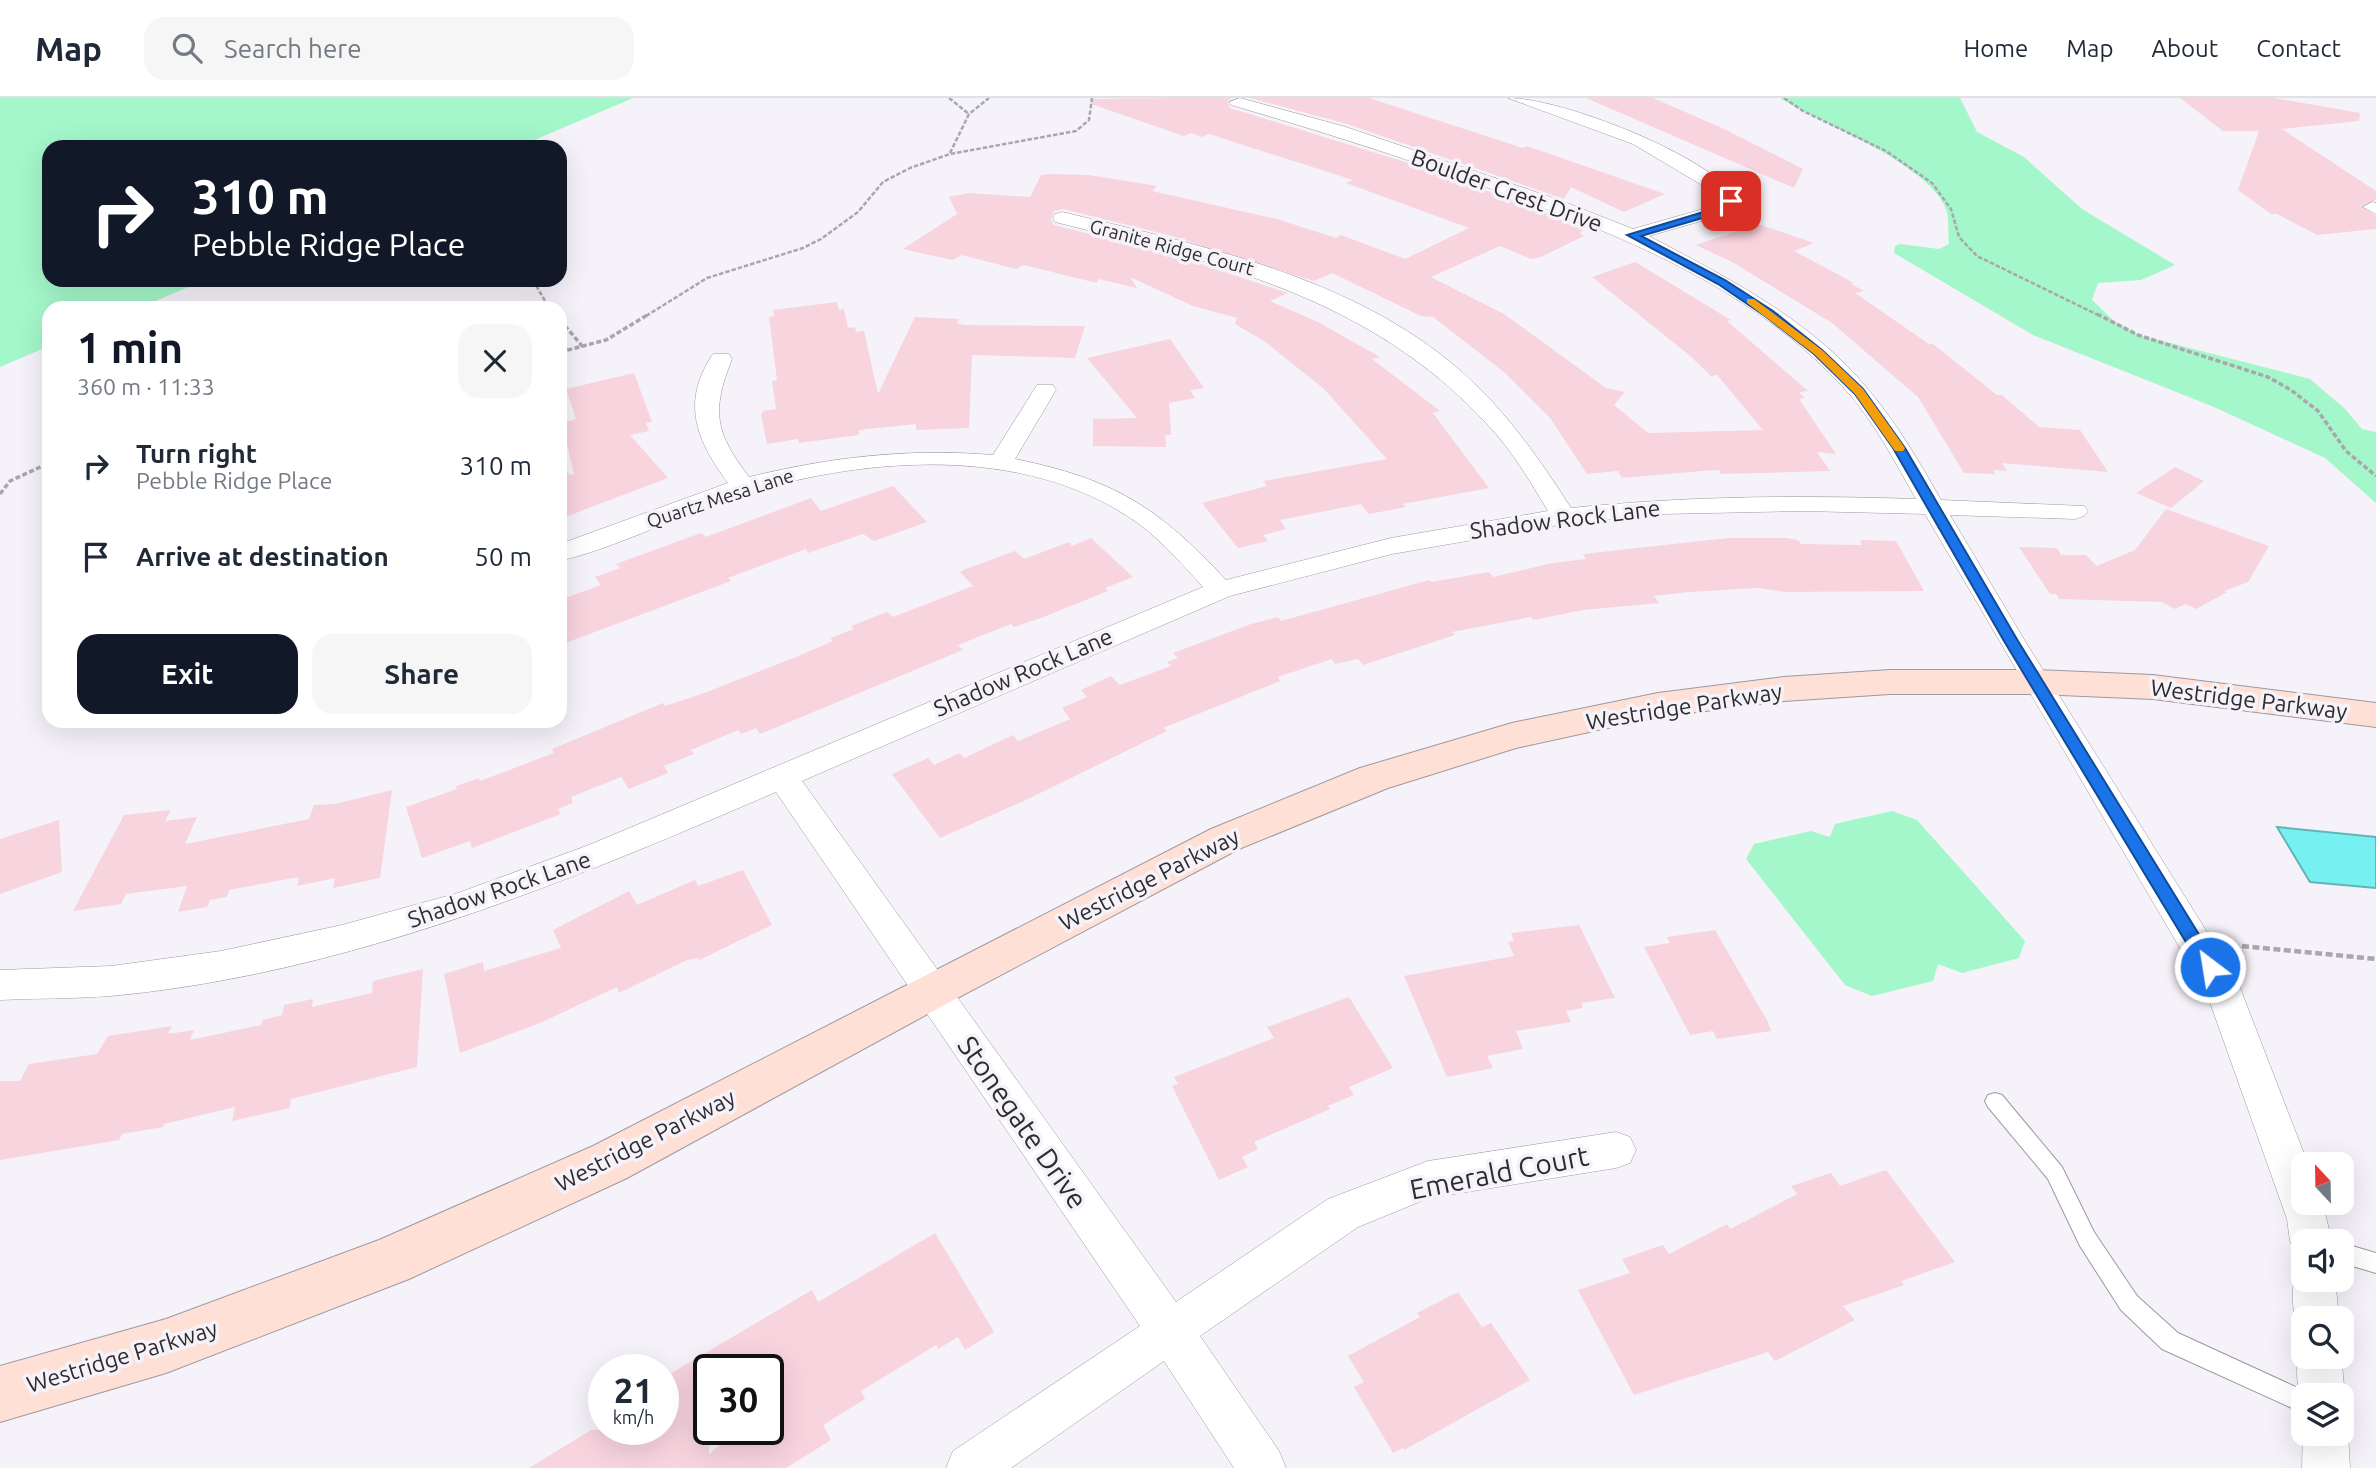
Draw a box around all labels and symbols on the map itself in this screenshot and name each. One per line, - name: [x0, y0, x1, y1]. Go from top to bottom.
- street label: Boulder Crest Drive: [1408, 144, 1606, 236]
- pin: [1701, 171, 1761, 231]
- street label: Granite Ridge Court: [1088, 215, 1257, 280]
- street label: Quartz Mesa Lane: [644, 464, 796, 532]
- street label: Shadow Rock Lane: [1468, 495, 1662, 543]
- street label: Shadow Rock Lane: [930, 623, 1116, 721]
- street label: Westridge Parkway: [2149, 675, 2349, 723]
- street label: Westridge Parkway: [1584, 678, 1784, 734]
- street label: Westridge Parkway: [1055, 823, 1243, 935]
- street label: Shadow Rock Lane: [404, 846, 594, 932]
- position arrow: [2173, 930, 2247, 1004]
- street label: Stonegate Drive: [952, 1030, 1094, 1214]
- street label: Westridge Parkway: [551, 1084, 739, 1196]
- street label: Emerald Court: [1407, 1139, 1591, 1205]
- north arrow: [2291, 1152, 2354, 1214]
- street label: Westridge Parkway: [24, 1315, 220, 1397]
- speed limit sign: 30: [693, 1354, 784, 1445]

